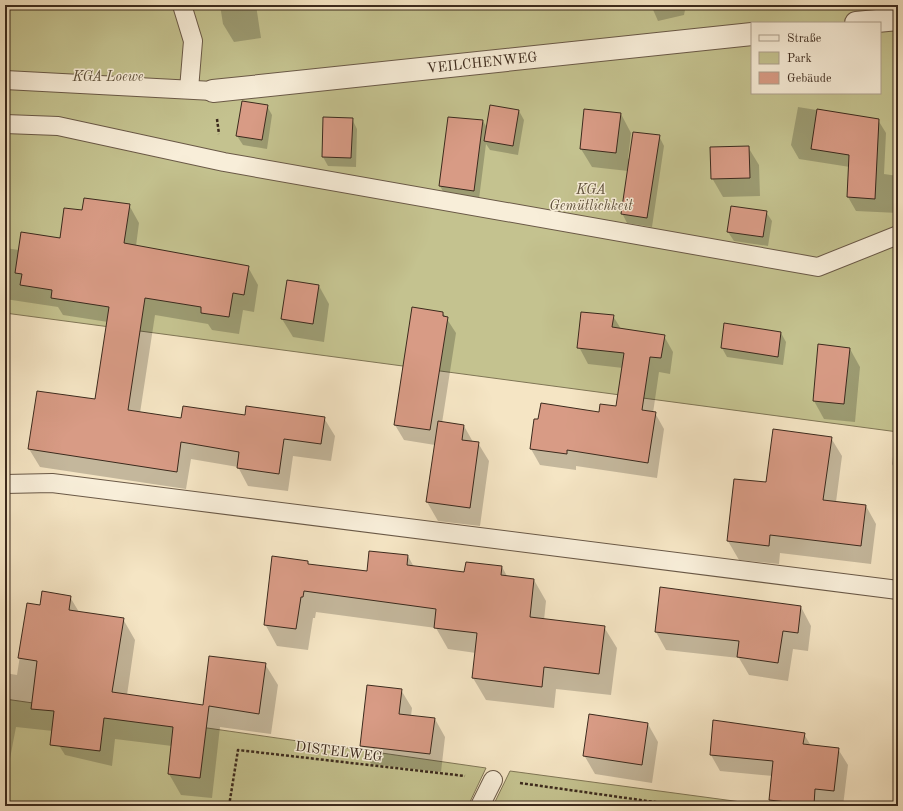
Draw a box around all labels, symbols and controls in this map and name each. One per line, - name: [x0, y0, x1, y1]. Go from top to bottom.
- legend: [751, 22, 881, 94]
- text: Straße: [787, 33, 822, 45]
- street label: VEILCHENWEG: [426, 50, 538, 76]
- text: Park: [787, 53, 812, 65]
- park label: KGA Loewe: [71, 70, 144, 84]
- text: Gebäude: [787, 73, 832, 85]
- park label: KGA Gemütlichkeit: [549, 183, 633, 213]
- street label: DISTELWEG: [294, 740, 383, 764]

